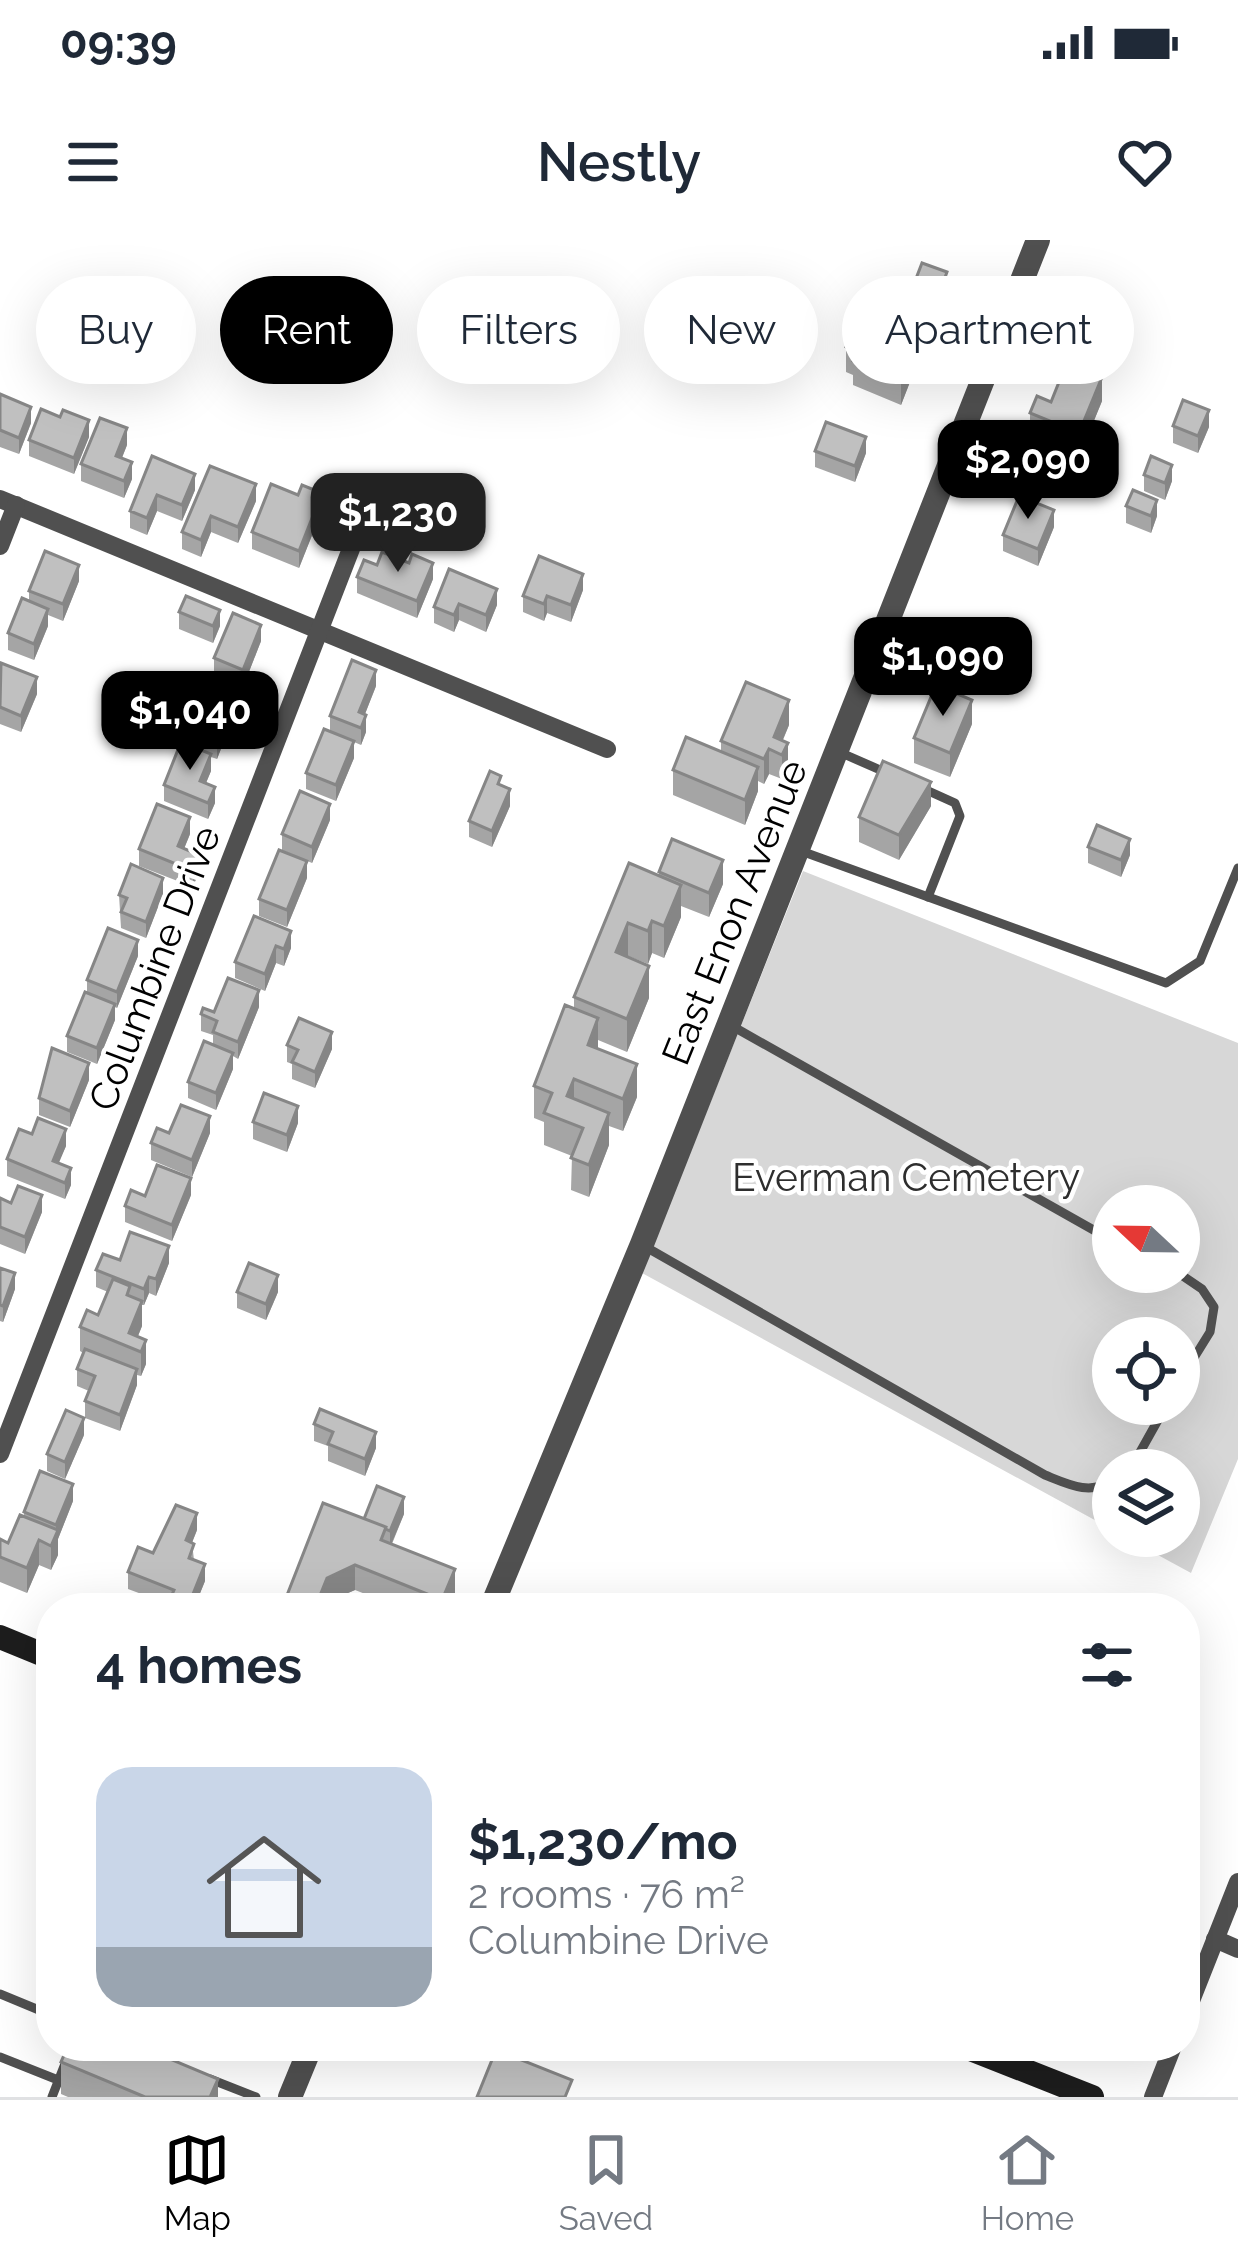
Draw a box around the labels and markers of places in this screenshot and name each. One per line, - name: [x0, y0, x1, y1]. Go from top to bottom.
- pin: $2,090: [930, 420, 1126, 522]
- pin: $1,230: [300, 473, 496, 575]
- pin: $1,090: [845, 617, 1041, 719]
- pin: $1,040: [92, 671, 288, 773]

